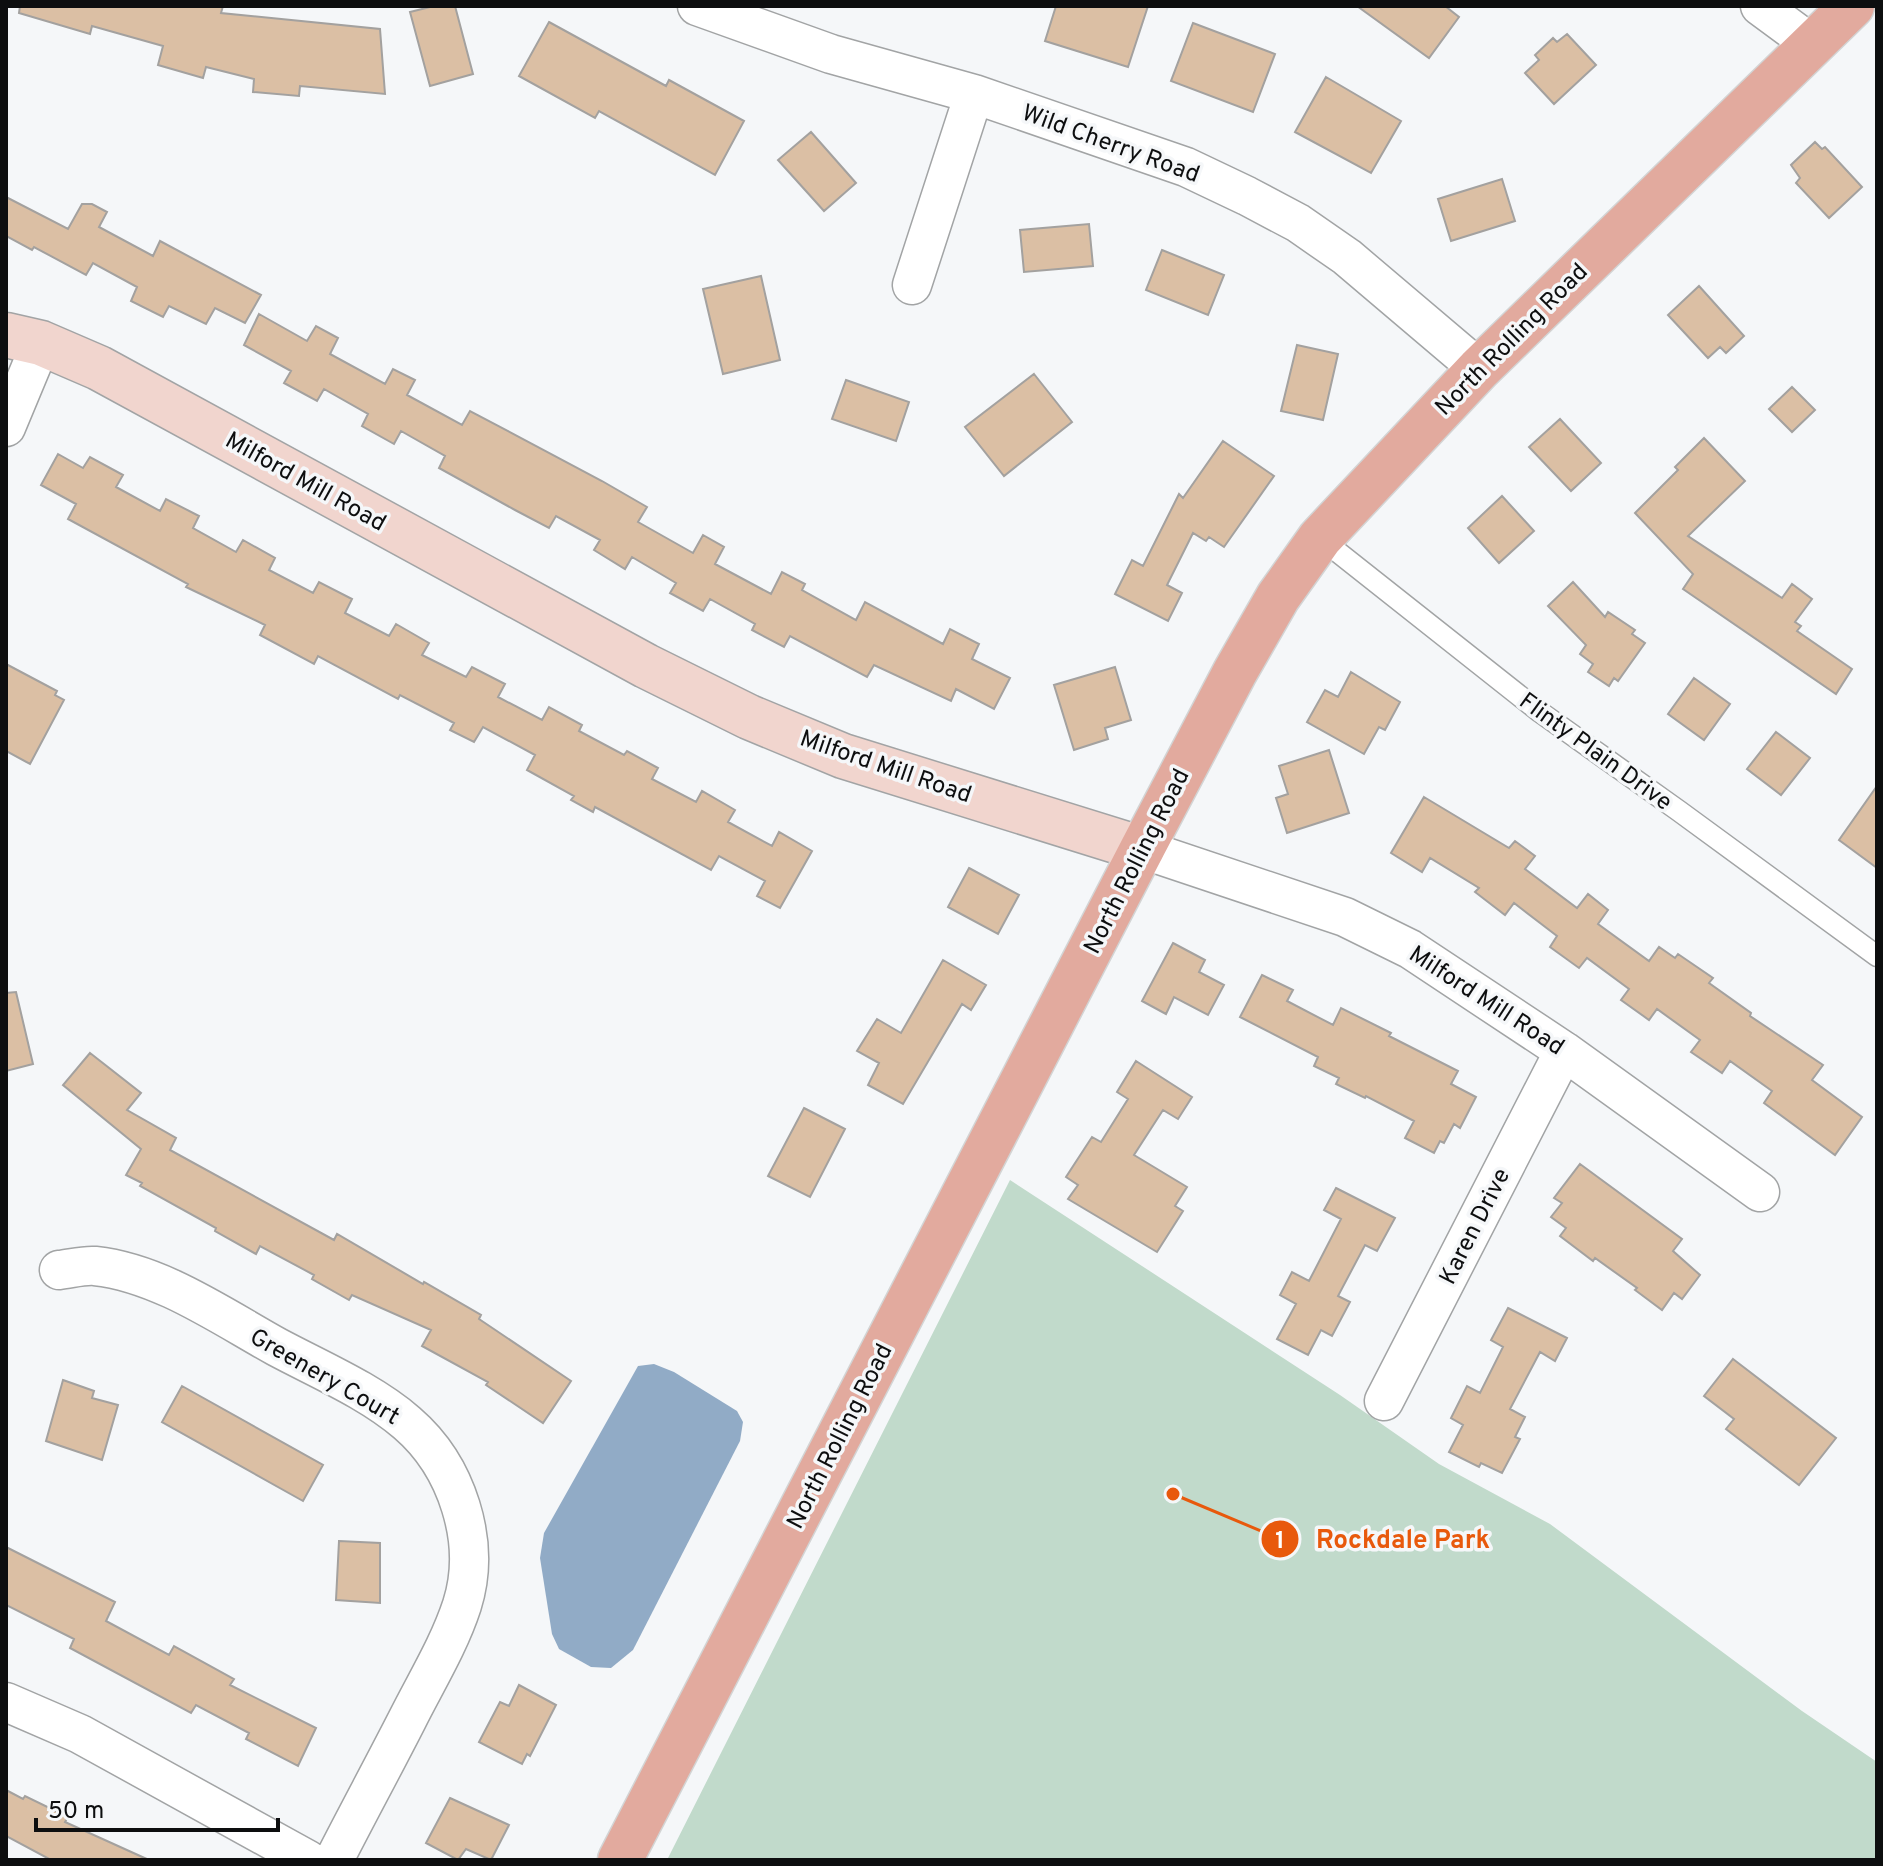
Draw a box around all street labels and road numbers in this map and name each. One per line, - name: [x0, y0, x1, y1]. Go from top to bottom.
- street label: Wild Cherry Road: [1017, 99, 1203, 191]
- street label: North Rolling Road: [1430, 258, 1595, 423]
- street label: Milford Mill Road: [219, 426, 391, 539]
- street label: Flinty Plain Drive: [1512, 687, 1677, 818]
- street label: Milford Mill Road: [796, 725, 975, 811]
- street label: North Rolling Road: [1078, 764, 1197, 959]
- street label: Milford Mill Road: [1403, 940, 1569, 1063]
- street label: Karen Drive: [1434, 1164, 1518, 1290]
- street label: Greenery Court: [244, 1323, 404, 1433]
- street label: North Rolling Road: [781, 1339, 900, 1534]

